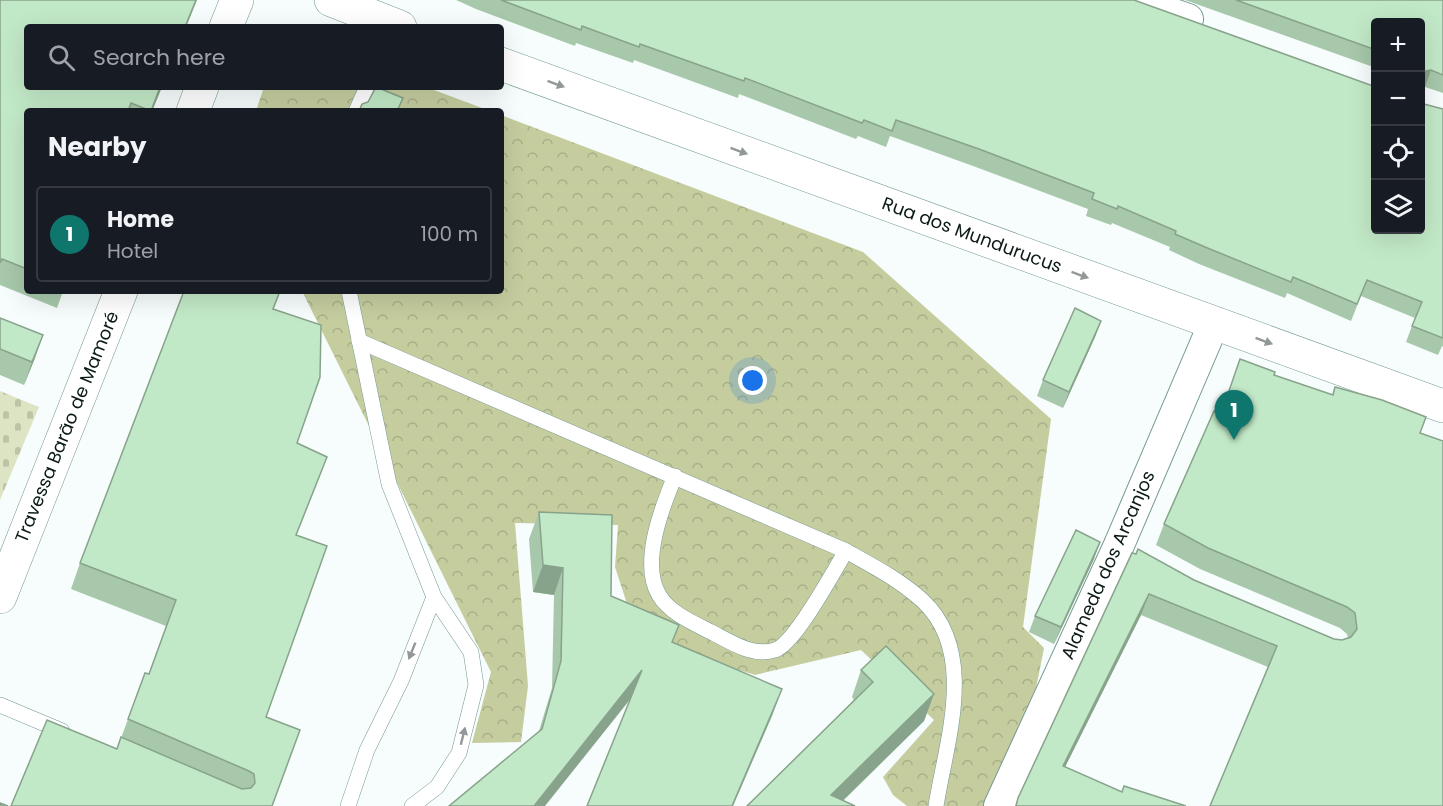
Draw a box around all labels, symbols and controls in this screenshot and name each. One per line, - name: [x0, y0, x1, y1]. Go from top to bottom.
- map controls: [1371, 18, 1425, 234]
- button: +: [1371, 18, 1425, 72]
- search box: [24, 24, 504, 90]
- icon: search: [45, 41, 78, 74]
- text: Search here: [93, 42, 226, 73]
- button: −: [1371, 72, 1425, 126]
- one-way arrow: [547, 80, 565, 89]
- button: locate: [1371, 126, 1425, 180]
- text: Nearby: [48, 129, 146, 165]
- one-way arrow: [730, 146, 748, 156]
- button: layers: [1371, 180, 1425, 234]
- street label: Rua dos Mundurucus: [879, 190, 1066, 279]
- text: Home: [107, 204, 174, 235]
- text: 1: [66, 220, 73, 248]
- text: 100 m: [421, 220, 478, 248]
- text: Hotel: [107, 237, 158, 265]
- one-way arrow: [1071, 270, 1089, 280]
- street label: Travessa Barão de Mamoré: [9, 307, 125, 546]
- one-way arrow: [1255, 336, 1273, 346]
- your location: [738, 366, 767, 395]
- pin: 1: [1214, 390, 1254, 440]
- street label: Alameda dos Arcanjos: [1055, 466, 1161, 663]
- one-way arrow: [407, 643, 417, 661]
- one-way arrow: [459, 727, 469, 745]

